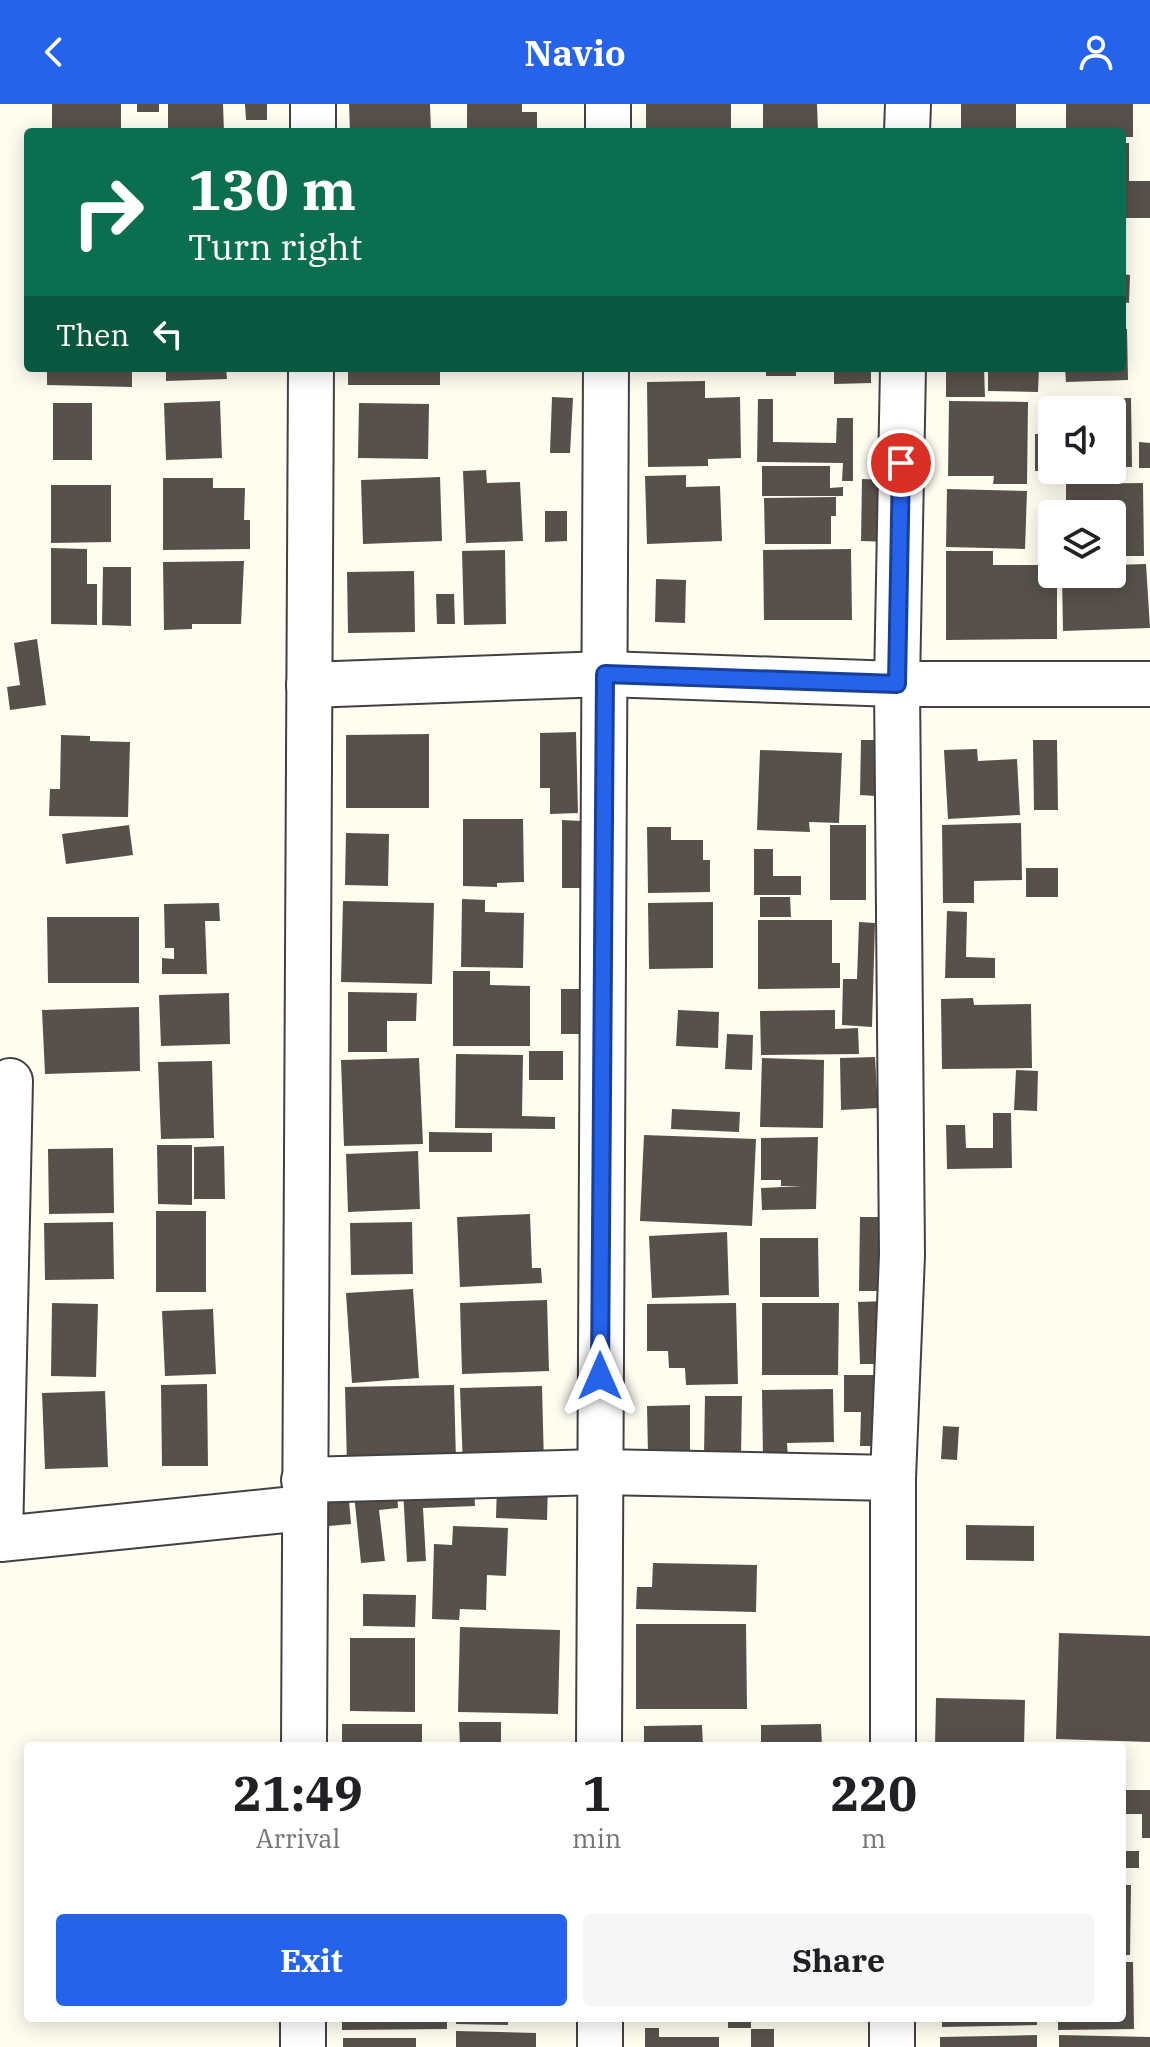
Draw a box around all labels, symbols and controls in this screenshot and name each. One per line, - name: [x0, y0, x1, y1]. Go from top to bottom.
- text: Navio: [524, 29, 626, 76]
- icon: back: [32, 30, 76, 74]
- icon: person: [1074, 30, 1118, 74]
- text: 130 m: [188, 153, 356, 225]
- icon: right: [56, 160, 160, 264]
- text: Turn right: [188, 223, 362, 270]
- icon: left: [146, 312, 190, 356]
- text: Then: [56, 315, 130, 354]
- map controls: [1038, 396, 1126, 588]
- button: sound: [1038, 396, 1126, 484]
- pin: [867, 429, 935, 497]
- icon: arrive: [879, 441, 923, 485]
- button: layers: [1038, 500, 1126, 588]
- position arrow: [558, 1334, 642, 1418]
- text: 21:49: [233, 1762, 363, 1824]
- text: 1: [582, 1762, 611, 1824]
- text: 220: [831, 1762, 917, 1824]
- text: Arrival: [256, 1821, 340, 1855]
- text: min: [572, 1821, 621, 1855]
- text: m: [861, 1821, 886, 1855]
- button: Exit: [56, 1914, 567, 2006]
- button: Share: [583, 1914, 1094, 2006]

